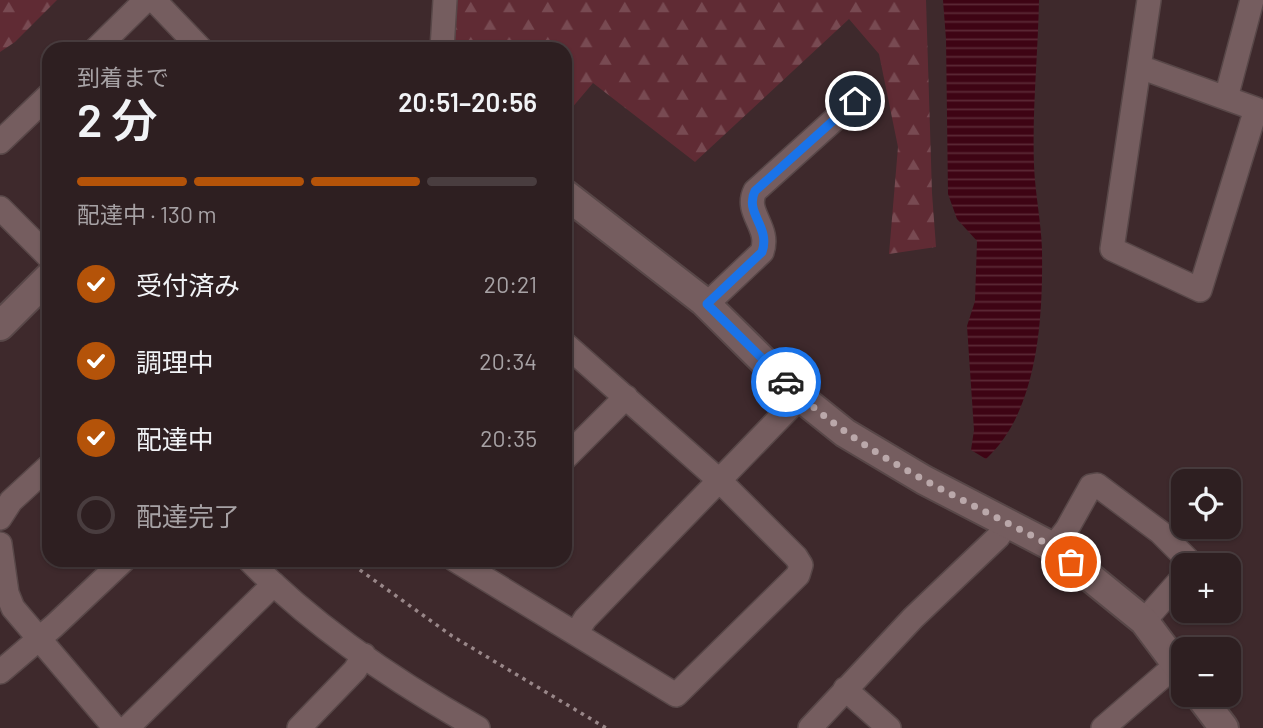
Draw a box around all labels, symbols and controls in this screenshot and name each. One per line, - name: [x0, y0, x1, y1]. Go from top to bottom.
- text: 到着まで: [77, 63, 169, 91]
- pin: [825, 71, 885, 131]
- icon: home: [836, 82, 874, 120]
- text: 20:51–20:56: [398, 86, 537, 117]
- text: 2 分: [77, 91, 158, 146]
- text: 配達中 · 130 m: [77, 200, 217, 228]
- icon: check: [77, 265, 115, 303]
- text: 受付済み: [136, 269, 240, 300]
- text: 20:21: [484, 270, 537, 298]
- icon: check: [77, 342, 115, 380]
- text: 調理中: [136, 346, 214, 377]
- text: 20:34: [479, 347, 537, 375]
- courier: [751, 347, 821, 417]
- icon: car: [767, 363, 805, 401]
- icon: check: [77, 419, 115, 457]
- text: 配達中: [136, 423, 214, 454]
- text: 20:35: [480, 424, 537, 452]
- map controls: [1171, 469, 1241, 707]
- button: locate: [1171, 469, 1241, 539]
- text: 配達完了: [136, 500, 240, 531]
- pin: [1041, 532, 1101, 592]
- icon: bag: [1052, 543, 1090, 581]
- button: +: [1171, 553, 1241, 623]
- button: −: [1171, 637, 1241, 707]

